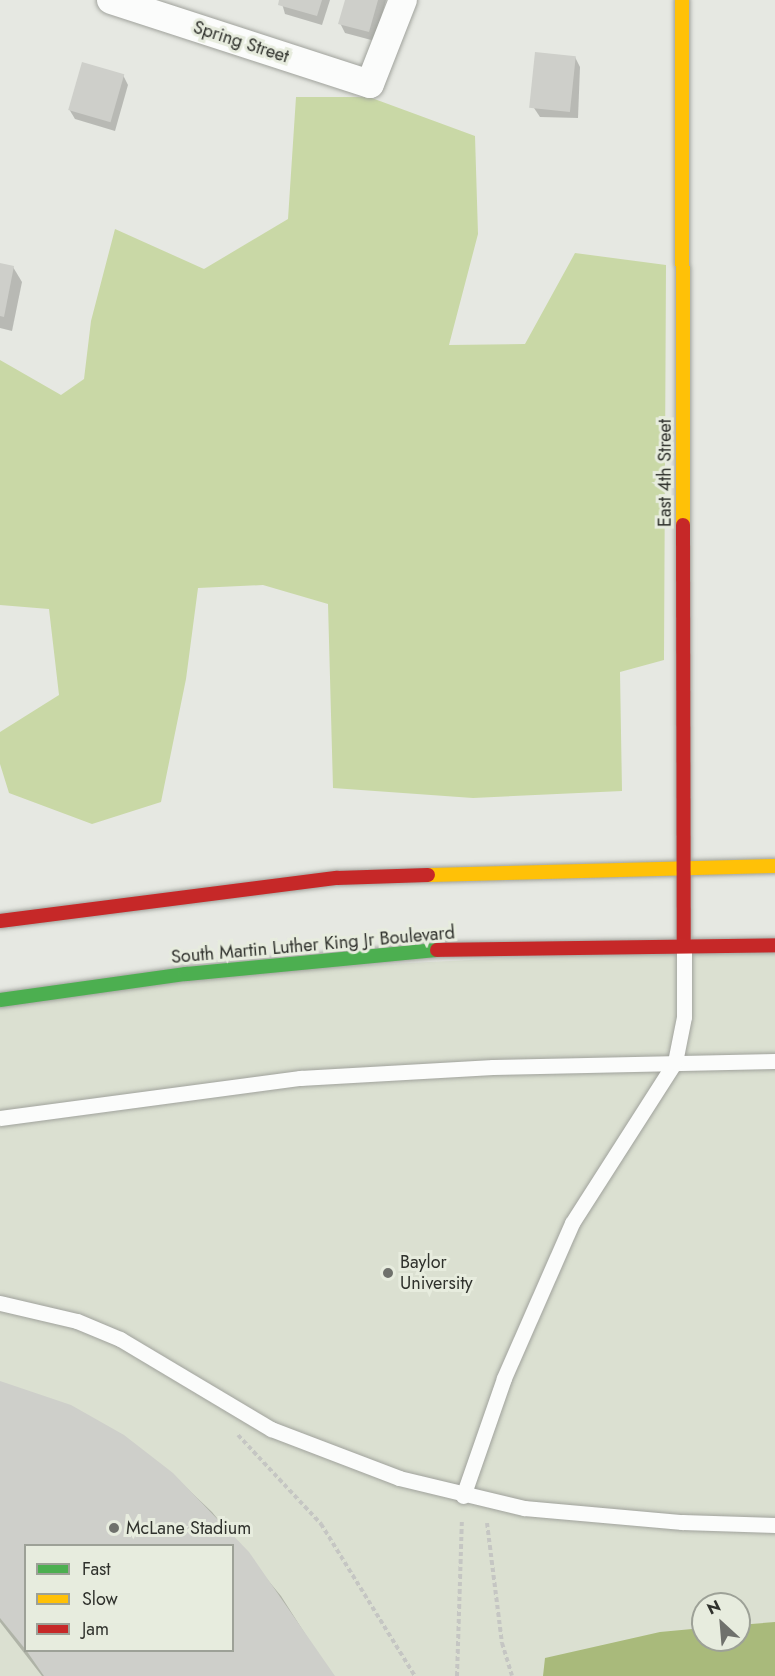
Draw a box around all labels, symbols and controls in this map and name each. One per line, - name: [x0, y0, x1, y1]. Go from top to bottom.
- street label: Spring Street: [191, 16, 291, 68]
- street label: East 4th Street: [654, 419, 676, 527]
- street label: South Martin Luther King Jr Boulevard: [170, 922, 456, 968]
- place label: Baylor University: [400, 1252, 473, 1294]
- marker: Baylor University: [381, 1266, 395, 1280]
- place label: McLane Stadium: [126, 1517, 251, 1539]
- marker: McLane Stadium: [107, 1521, 121, 1535]
- legend: [24, 1544, 234, 1652]
- text: Fast: [82, 1556, 111, 1582]
- text: Slow: [82, 1586, 118, 1612]
- north arrow: [691, 1592, 751, 1652]
- text: N: [703, 1594, 725, 1620]
- text: Jam: [82, 1616, 109, 1642]

